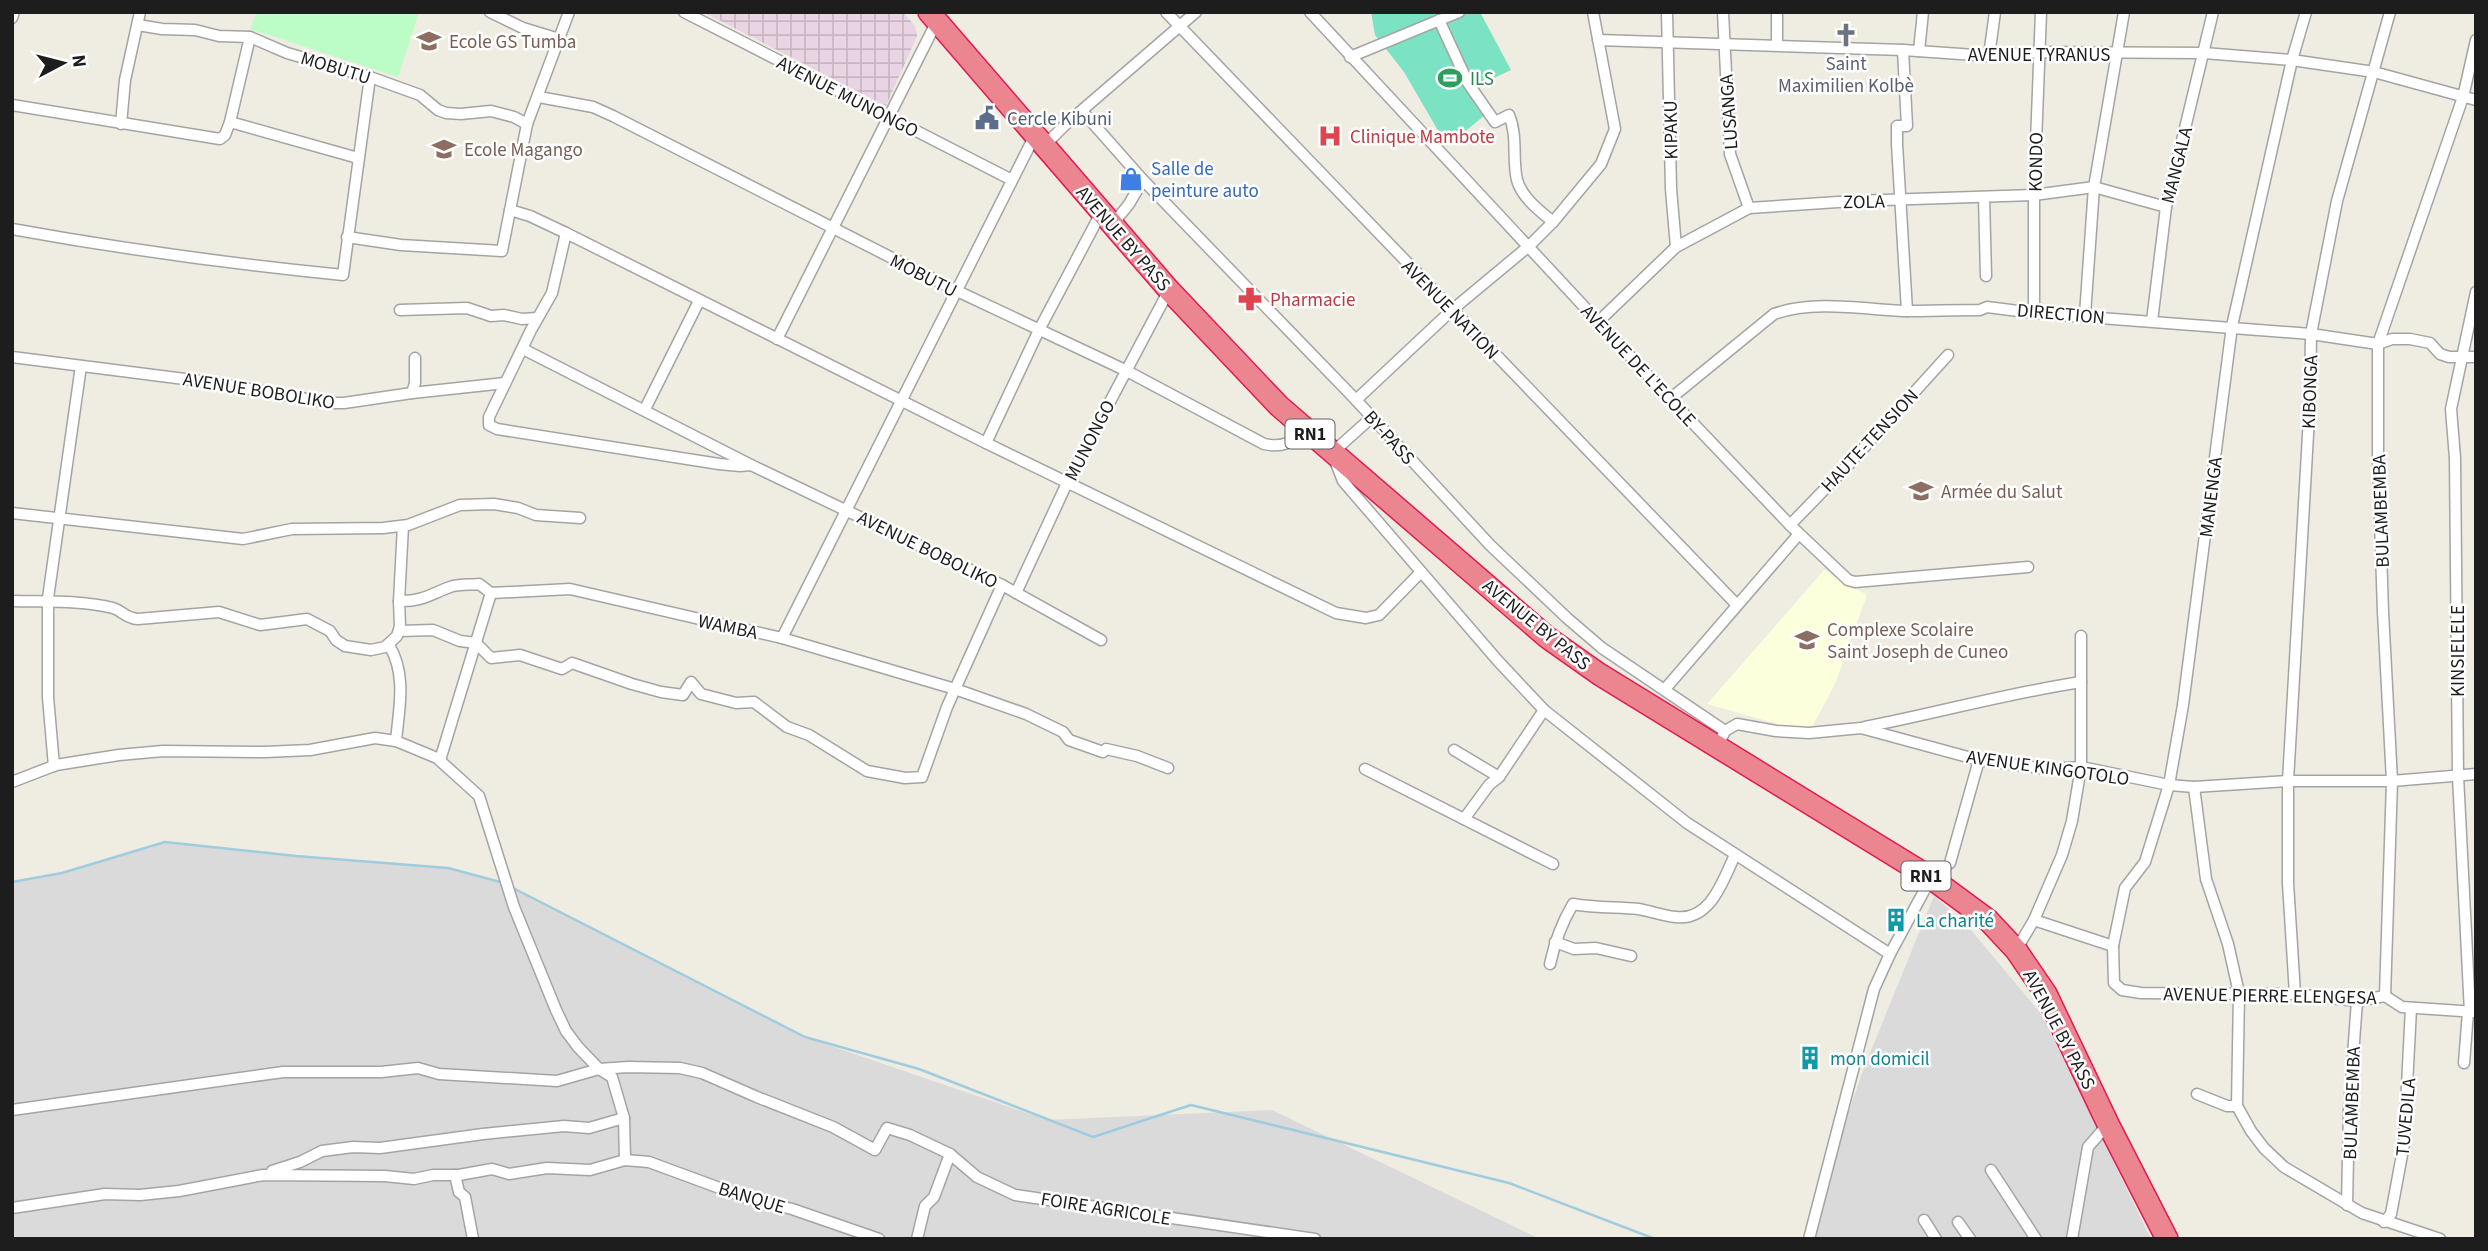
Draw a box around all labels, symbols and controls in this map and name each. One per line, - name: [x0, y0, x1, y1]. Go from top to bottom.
- church icon: Saint Maximilien Kolbè: [1832, 21, 1860, 49]
- school or university icon: Ecole GS Tumba: [415, 27, 443, 55]
- north arrow: [28, 28, 98, 98]
- place label: Ecole GS Tumba: [449, 29, 576, 56]
- street label: AVENUE TYRANUS: [1968, 42, 2110, 69]
- street label: MOBUTU: [297, 45, 374, 92]
- street label: AVENUE MUNONGO: [772, 50, 923, 145]
- place label: Saint Maximilien Kolbè: [1778, 51, 1914, 100]
- text: N: [64, 53, 93, 69]
- sports icon: ILS: [1436, 64, 1464, 92]
- place label: ILS: [1470, 66, 1494, 93]
- street label: LUSANGA: [1713, 73, 1746, 150]
- street label: KIPAKU: [1657, 100, 1686, 160]
- public building icon: Cercle Kibuni: [973, 104, 1001, 132]
- place label: Cercle Kibuni: [1007, 106, 1112, 133]
- hospital icon: Clinique Mambote: [1316, 122, 1344, 150]
- place label: Clinique Mambote: [1350, 124, 1495, 151]
- street label: MANGALA: [2155, 124, 2200, 206]
- street label: KONDO: [2022, 132, 2051, 192]
- school or university icon: Ecole Magango: [430, 135, 458, 163]
- place label: Ecole Magango: [464, 137, 583, 164]
- place label: Salle de peinture auto: [1151, 156, 1259, 205]
- shop icon: Salle de peinture auto: [1117, 165, 1145, 193]
- street label: AVENUE BY PASS: [1069, 180, 1176, 298]
- street label: ZOLA: [1843, 189, 1886, 216]
- street label: MOBUTU: [885, 248, 962, 305]
- street label: AVENUE NATION: [1395, 254, 1505, 366]
- pharmacy icon: Pharmacie: [1236, 285, 1264, 313]
- place label: Pharmacie: [1270, 287, 1355, 314]
- street label: DIRECTION: [2016, 297, 2106, 332]
- street label: AVENUE DE L'ECOLE: [1574, 299, 1702, 433]
- street label: KIBONGA: [2296, 354, 2325, 430]
- street label: AVENUE BOBOLIKO: [181, 366, 337, 417]
- street label: HAUTE-TENSION: [1815, 383, 1925, 499]
- street label: MUNONGO: [1058, 396, 1122, 486]
- street label: BY-PASS: [1357, 405, 1421, 471]
- road number: RN1: [1286, 420, 1334, 448]
- street label: BULAMBEMBA: [2366, 453, 2397, 568]
- street label: MANENGA: [2193, 455, 2230, 539]
- school or university icon: Armée du Salut: [1907, 477, 1935, 505]
- place label: Armée du Salut: [1941, 479, 2063, 506]
- street label: AVENUE BOBOLIKO: [853, 505, 1002, 596]
- street label: AVENUE BY PASS: [1476, 573, 1596, 677]
- street label: KINSIELELE: [2445, 605, 2472, 697]
- street label: WAMBA: [695, 608, 761, 647]
- place label: Complexe Scolaire Saint Joseph de Cuneo: [1827, 617, 2008, 666]
- school or university icon: Complexe Scolaire Saint Joseph de Cuneo: [1793, 626, 1821, 654]
- street label: AVENUE KINGOTOLO: [1965, 744, 2131, 793]
- road number: RN1: [1902, 862, 1951, 890]
- building icon: La charité: [1882, 906, 1910, 934]
- place label: La charité: [1916, 908, 1994, 935]
- street label: AVENUE BY PASS: [2016, 965, 2102, 1094]
- street label: AVENUE PIERRE ELENGESA: [2163, 981, 2377, 1012]
- building icon: mon domicil: [1796, 1044, 1824, 1072]
- street label: BULAMBEMBA: [2337, 1045, 2368, 1160]
- place label: mon domicil: [1830, 1046, 1930, 1073]
- street label: TUVEDILA: [2390, 1076, 2423, 1157]
- street label: BANQUE: [715, 1175, 788, 1221]
- street label: FOIRE AGRICOLE: [1039, 1186, 1173, 1233]

